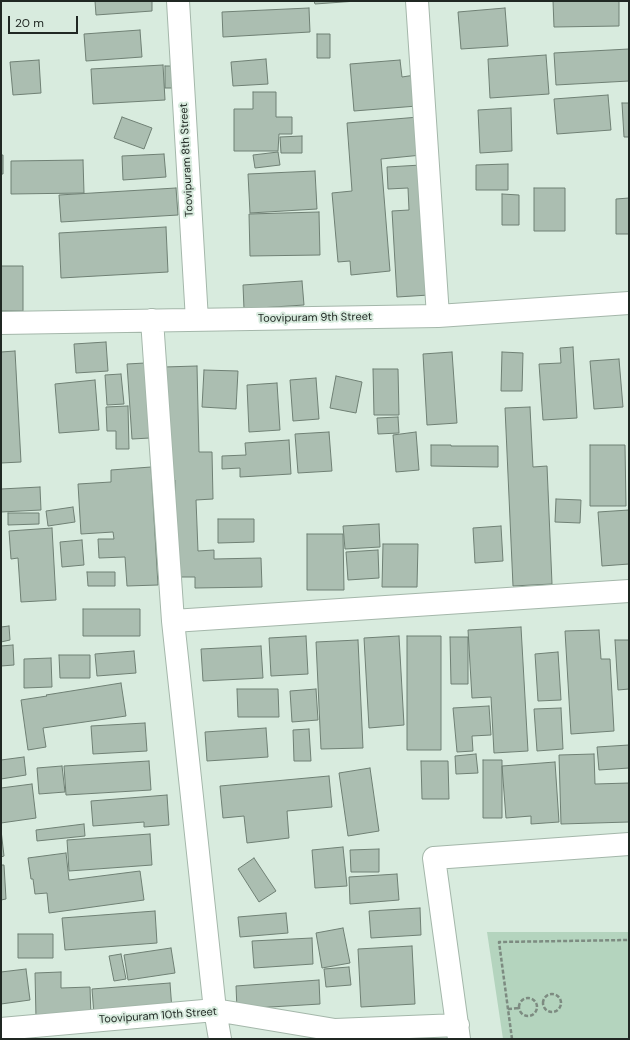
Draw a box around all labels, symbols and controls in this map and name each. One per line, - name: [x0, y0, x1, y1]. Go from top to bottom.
- scale bar: [10, 8, 80, 34]
- text: 20 m: [15, 15, 44, 31]
- street label: Toovipuram 8th Street: [177, 103, 197, 217]
- street label: Toovipuram 9th Street: [258, 310, 372, 326]
- street label: Toovipuram 10th Street: [99, 1005, 217, 1027]

